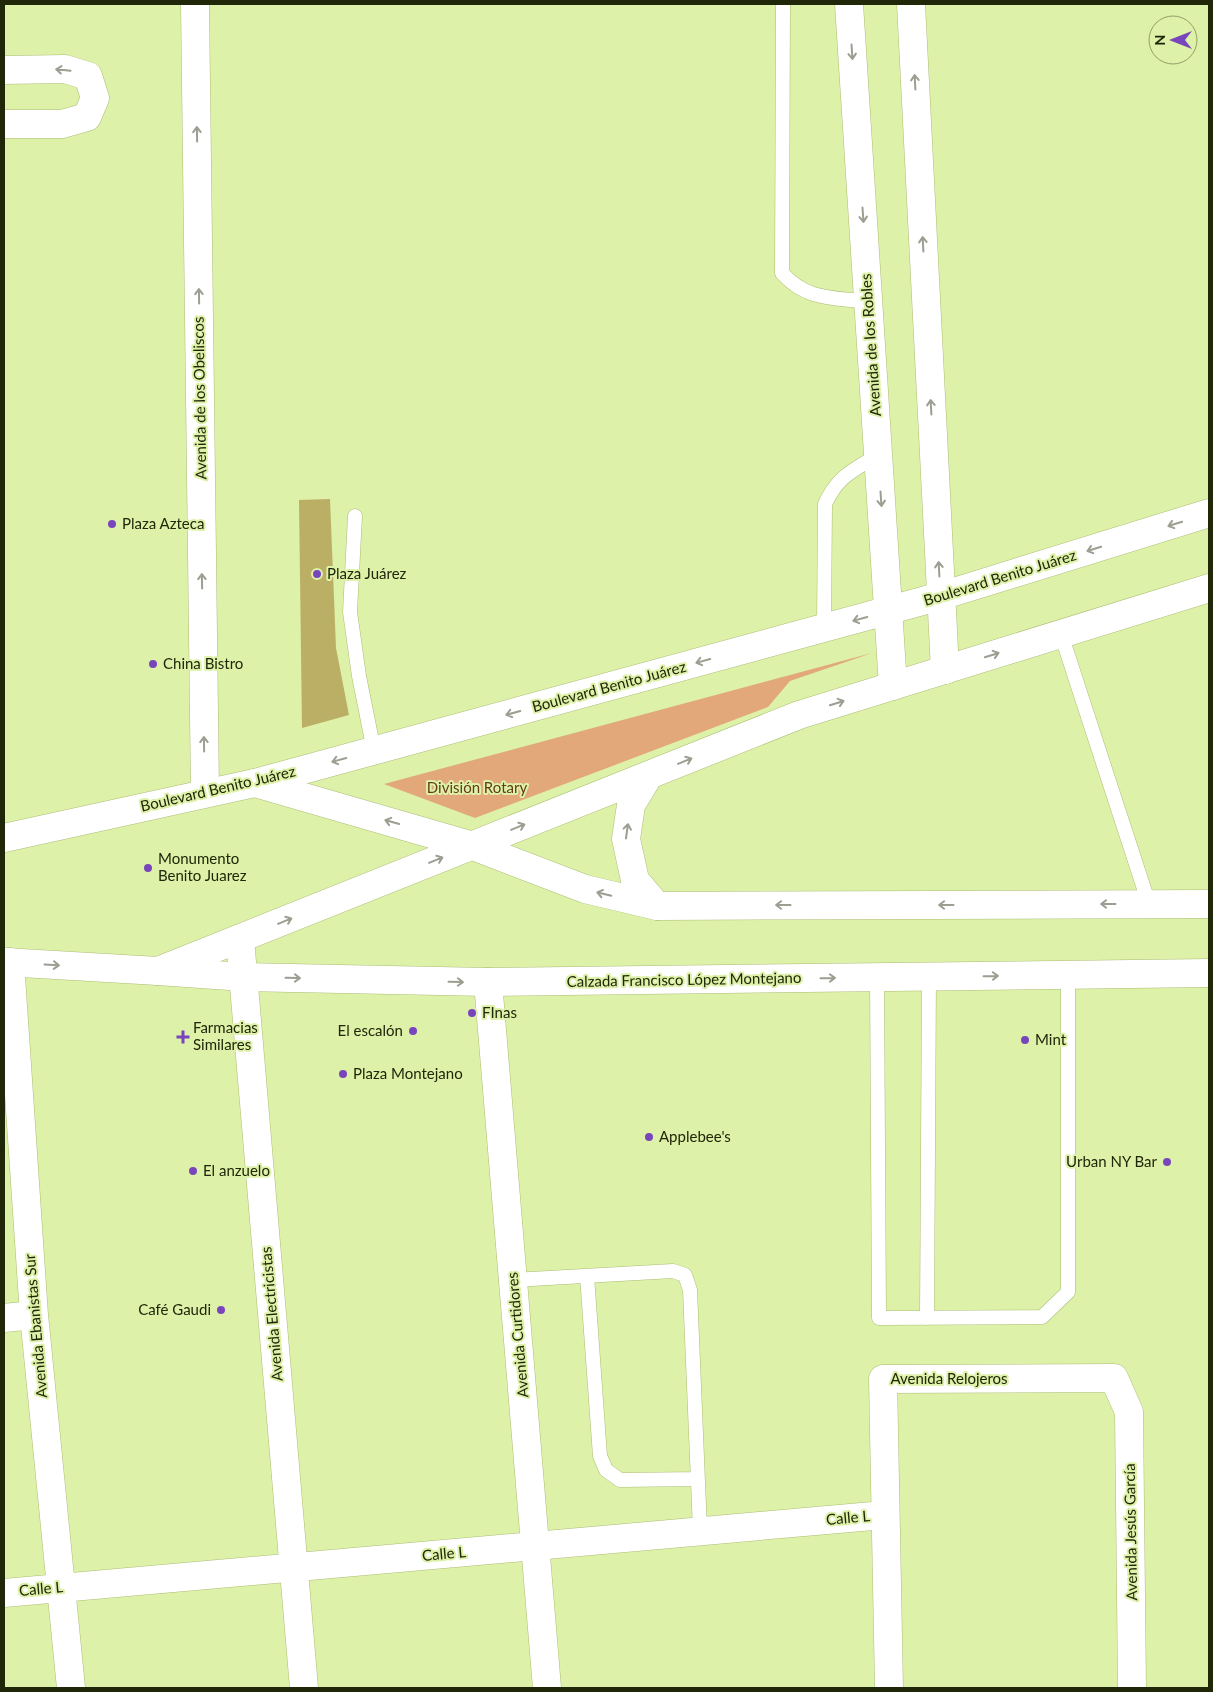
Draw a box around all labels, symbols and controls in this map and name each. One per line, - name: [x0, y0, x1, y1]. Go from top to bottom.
- north arrow: [1148, 15, 1198, 65]
- text: N: [1151, 35, 1168, 45]
- one-way arrow: [848, 44, 857, 60]
- one-way arrow: [56, 65, 72, 75]
- one-way arrow: [911, 74, 920, 90]
- one-way arrow: [192, 126, 202, 142]
- one-way arrow: [858, 206, 867, 222]
- one-way arrow: [919, 237, 928, 253]
- street label: Avenida de los Robles: [856, 273, 884, 417]
- one-way arrow: [194, 289, 204, 305]
- street label: Avenida de los Obeliscos: [189, 316, 209, 480]
- one-way arrow: [927, 399, 936, 415]
- one-way arrow: [876, 491, 886, 507]
- place label: Plaza Azteca: [122, 514, 204, 532]
- marker: Plaza Azteca: [106, 518, 118, 530]
- one-way arrow: [1168, 520, 1183, 529]
- street label: Boulevard Benito Juárez: [921, 545, 1078, 609]
- one-way arrow: [1087, 545, 1103, 554]
- one-way arrow: [935, 561, 944, 577]
- place label: Plaza Juárez: [327, 564, 407, 582]
- marker: Plaza Juárez: [311, 568, 323, 580]
- one-way arrow: [197, 573, 207, 590]
- one-way arrow: [853, 614, 869, 624]
- one-way arrow: [984, 650, 1000, 660]
- place label: China Bistro: [163, 654, 243, 672]
- street label: Boulevard Benito Juárez: [530, 657, 688, 715]
- one-way arrow: [696, 657, 712, 666]
- marker: China Bistro: [147, 658, 159, 670]
- one-way arrow: [829, 698, 845, 708]
- one-way arrow: [505, 709, 521, 718]
- one-way arrow: [199, 736, 209, 752]
- one-way arrow: [677, 755, 692, 765]
- one-way arrow: [331, 756, 347, 765]
- street label: Boulevard Benito Juárez: [138, 761, 297, 815]
- park label: División Rotary: [427, 778, 527, 796]
- one-way arrow: [385, 817, 401, 827]
- one-way arrow: [510, 822, 525, 832]
- one-way arrow: [622, 823, 632, 839]
- place label: Monumento Benito Juarez: [158, 849, 247, 884]
- one-way arrow: [428, 855, 443, 865]
- marker: Monumento Benito Juarez: [142, 862, 154, 874]
- one-way arrow: [597, 889, 613, 898]
- one-way arrow: [1100, 899, 1116, 909]
- one-way arrow: [775, 900, 792, 910]
- one-way arrow: [938, 900, 954, 910]
- one-way arrow: [277, 916, 292, 926]
- one-way arrow: [44, 960, 60, 969]
- street label: Calzada Francisco López Montejano: [566, 968, 802, 990]
- one-way arrow: [982, 971, 998, 981]
- one-way arrow: [284, 973, 301, 983]
- one-way arrow: [820, 973, 836, 983]
- one-way arrow: [447, 977, 463, 986]
- place label: FInas: [482, 1003, 517, 1021]
- marker: FInas: [466, 1007, 478, 1019]
- place label: Farmacias Similares: [193, 1018, 258, 1053]
- place label: El escalón: [338, 1021, 403, 1039]
- marker: El escalón: [407, 1025, 419, 1037]
- place label: Mint: [1035, 1030, 1067, 1048]
- marker: Farmacias Similares: [177, 1031, 189, 1043]
- marker: Mint: [1019, 1034, 1031, 1046]
- place label: Plaza Montejano: [353, 1064, 463, 1082]
- marker: Plaza Montejano: [337, 1068, 349, 1080]
- place label: Applebee's: [659, 1127, 731, 1145]
- marker: Applebee's: [643, 1131, 655, 1143]
- place label: Urban NY Bar: [1066, 1152, 1158, 1170]
- marker: Urban NY Bar: [1161, 1156, 1173, 1168]
- place label: El anzuelo: [203, 1161, 270, 1179]
- marker: El anzuelo: [187, 1165, 199, 1177]
- street label: Avenida Electricistas: [256, 1246, 286, 1382]
- street label: Avenida Ebanistas Sur: [20, 1253, 50, 1399]
- street label: Avenida Curtidores: [503, 1271, 531, 1399]
- place label: Café Gaudi: [138, 1300, 211, 1318]
- marker: Café Gaudi: [215, 1304, 227, 1316]
- street label: Avenida Relojeros: [890, 1369, 1008, 1387]
- street label: Avenida Jesús García: [1120, 1463, 1140, 1601]
- street label: Calle L: [825, 1506, 871, 1528]
- street label: Calle L: [421, 1542, 467, 1564]
- street label: Calle L: [18, 1577, 64, 1599]

